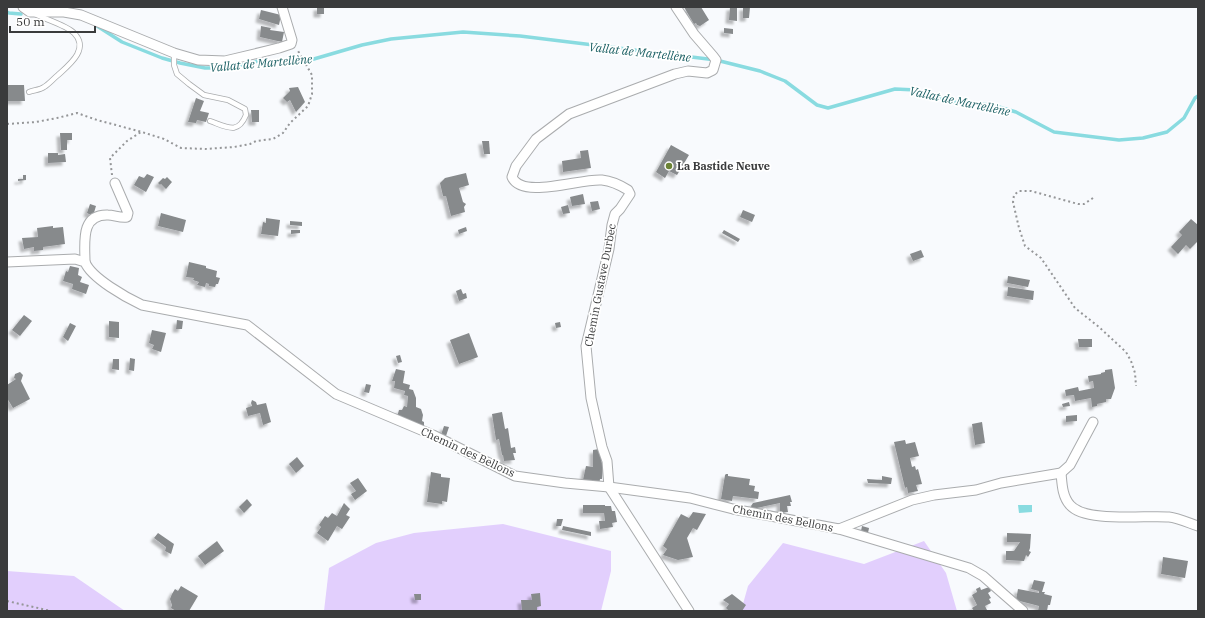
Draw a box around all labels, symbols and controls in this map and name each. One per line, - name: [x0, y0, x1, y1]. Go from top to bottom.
- scale bar: [10, 8, 95, 34]
- text: 50 m: [16, 14, 45, 29]
- water label: Vallat de Martellène: [588, 39, 692, 65]
- water label: Vallat de Martellène: [209, 51, 313, 75]
- water label: Vallat de Martellène: [908, 83, 1012, 119]
- place label: La Bastide Neuve: [677, 159, 770, 173]
- marker: La Bastide Neuve: [664, 161, 674, 171]
- street label: Chemin Gustave Durbec: [581, 222, 619, 348]
- street label: Chemin des Bellons: [419, 424, 517, 480]
- street label: Chemin des Bellons: [731, 501, 835, 535]

